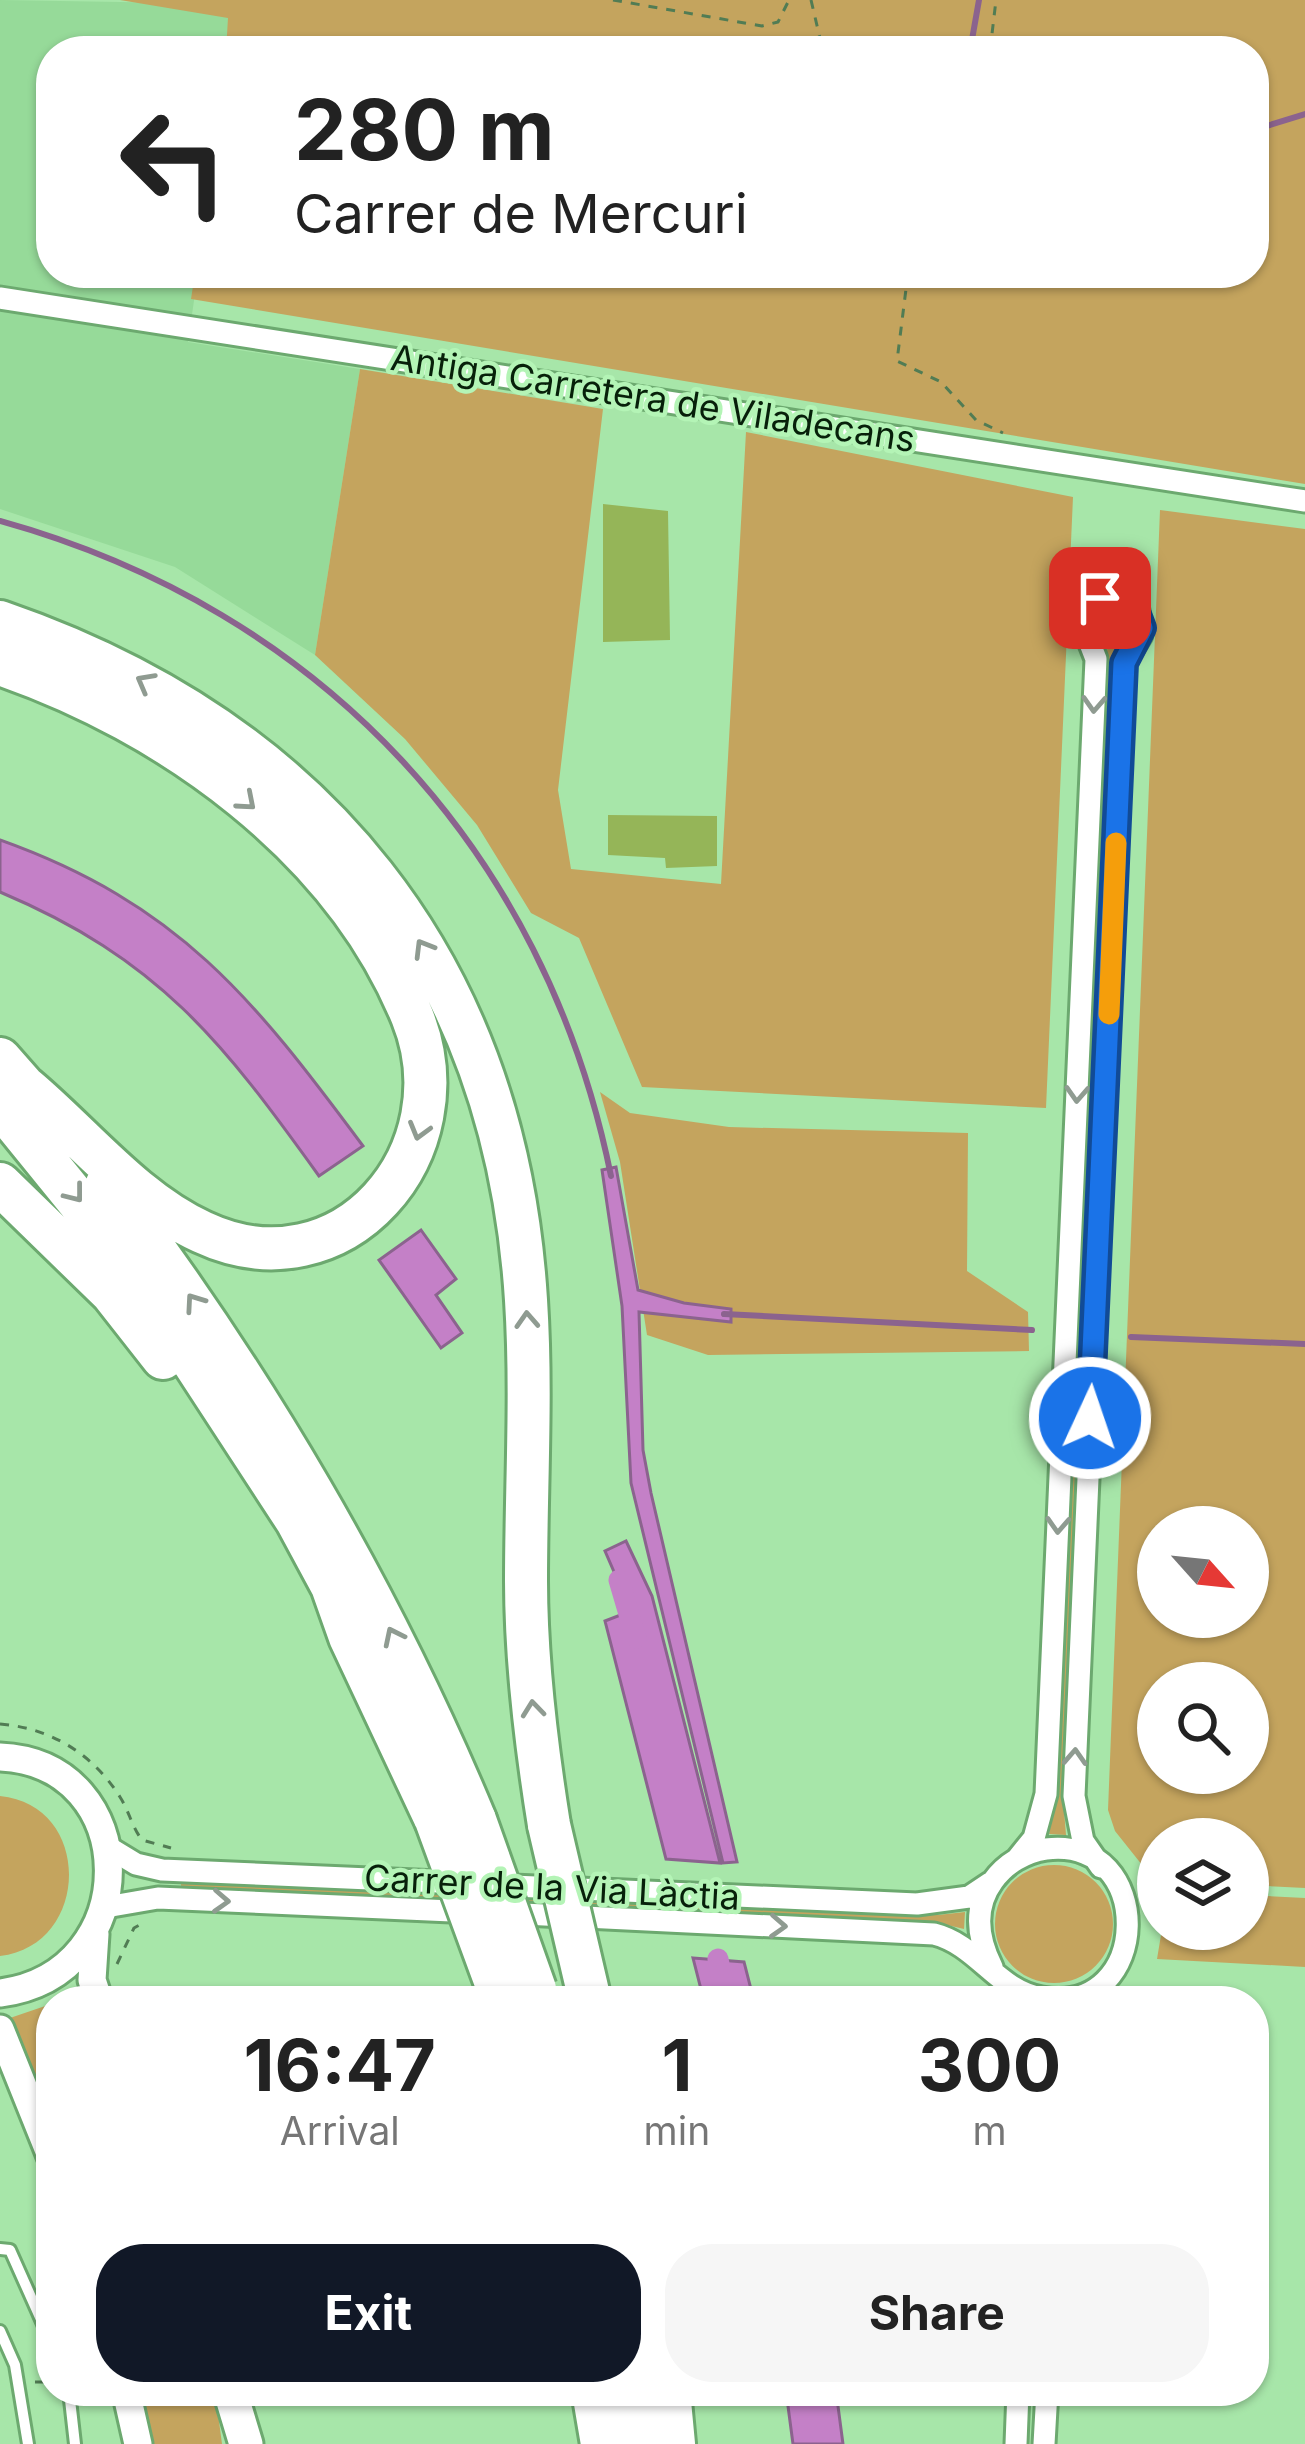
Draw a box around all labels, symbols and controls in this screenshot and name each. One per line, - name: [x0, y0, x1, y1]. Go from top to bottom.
- text: 280 m: [294, 79, 555, 180]
- icon: left: [96, 84, 252, 240]
- text: Carrer de Mercuri: [294, 181, 748, 246]
- street label: Antiga Carretera de Viladecans: [388, 335, 918, 461]
- pin: [1049, 547, 1151, 649]
- icon: arrive: [1067, 565, 1133, 631]
- one-way arrow: [137, 673, 158, 696]
- one-way arrow: [1081, 695, 1107, 714]
- one-way arrow: [233, 788, 255, 809]
- one-way arrow: [415, 939, 438, 961]
- one-way arrow: [1064, 1085, 1090, 1104]
- one-way arrow: [408, 1120, 433, 1141]
- one-way arrow: [61, 1181, 82, 1203]
- one-way arrow: [186, 1293, 208, 1315]
- one-way arrow: [514, 1310, 540, 1329]
- position arrow: [1027, 1355, 1153, 1481]
- north arrow: [1137, 1506, 1269, 1638]
- map controls: [1137, 1506, 1269, 1950]
- one-way arrow: [1045, 1516, 1071, 1535]
- one-way arrow: [384, 1627, 407, 1648]
- button: search: [1137, 1662, 1269, 1794]
- one-way arrow: [520, 1699, 546, 1719]
- one-way arrow: [1062, 1747, 1088, 1766]
- button: layers: [1137, 1818, 1269, 1950]
- street label: Carrer de la Via Làctia: [363, 1855, 741, 1919]
- one-way arrow: [212, 1888, 231, 1914]
- one-way arrow: [769, 1913, 788, 1939]
- text: 16:47: [244, 2021, 436, 2108]
- text: 1: [661, 2021, 692, 2108]
- text: 300: [918, 2021, 1061, 2108]
- text: Arrival: [280, 2107, 400, 2154]
- text: min: [644, 2107, 710, 2154]
- text: m: [973, 2107, 1007, 2154]
- button: Exit: [96, 2244, 641, 2382]
- button: Share: [665, 2244, 1209, 2382]

